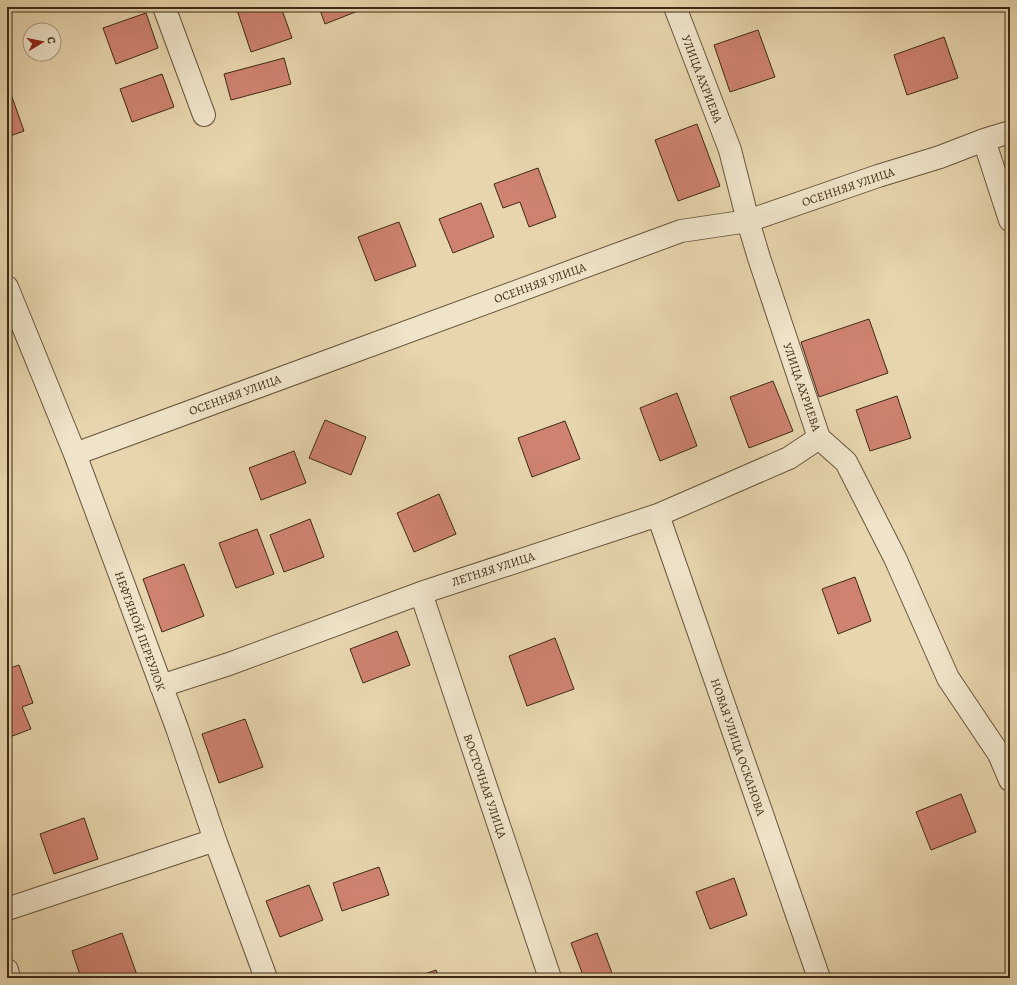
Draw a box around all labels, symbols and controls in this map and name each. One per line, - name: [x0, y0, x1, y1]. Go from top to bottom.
- north arrow: [22, 22, 62, 62]
- street label: УЛИЦА АХРИЕВА: [678, 33, 726, 126]
- text: С: [43, 36, 59, 45]
- street label: ОСЕННЯЯ УЛИЦА: [800, 163, 897, 210]
- street label: ОСЕННЯЯ УЛИЦА: [492, 259, 589, 307]
- street label: УЛИЦА АХРИЕВА: [779, 341, 825, 434]
- street label: ОСЕННЯЯ УЛИЦА: [187, 371, 284, 419]
- street label: ЛЕТНЯЯ УЛИЦА: [449, 548, 538, 590]
- street label: НЕФТЯНОЙ ПЕРЕУЛОК: [111, 569, 169, 693]
- street label: НОВАЯ УЛИЦА ОСКАНОВА: [707, 676, 769, 819]
- street label: ВОСТОЧНАЯ УЛИЦА: [460, 732, 511, 841]

